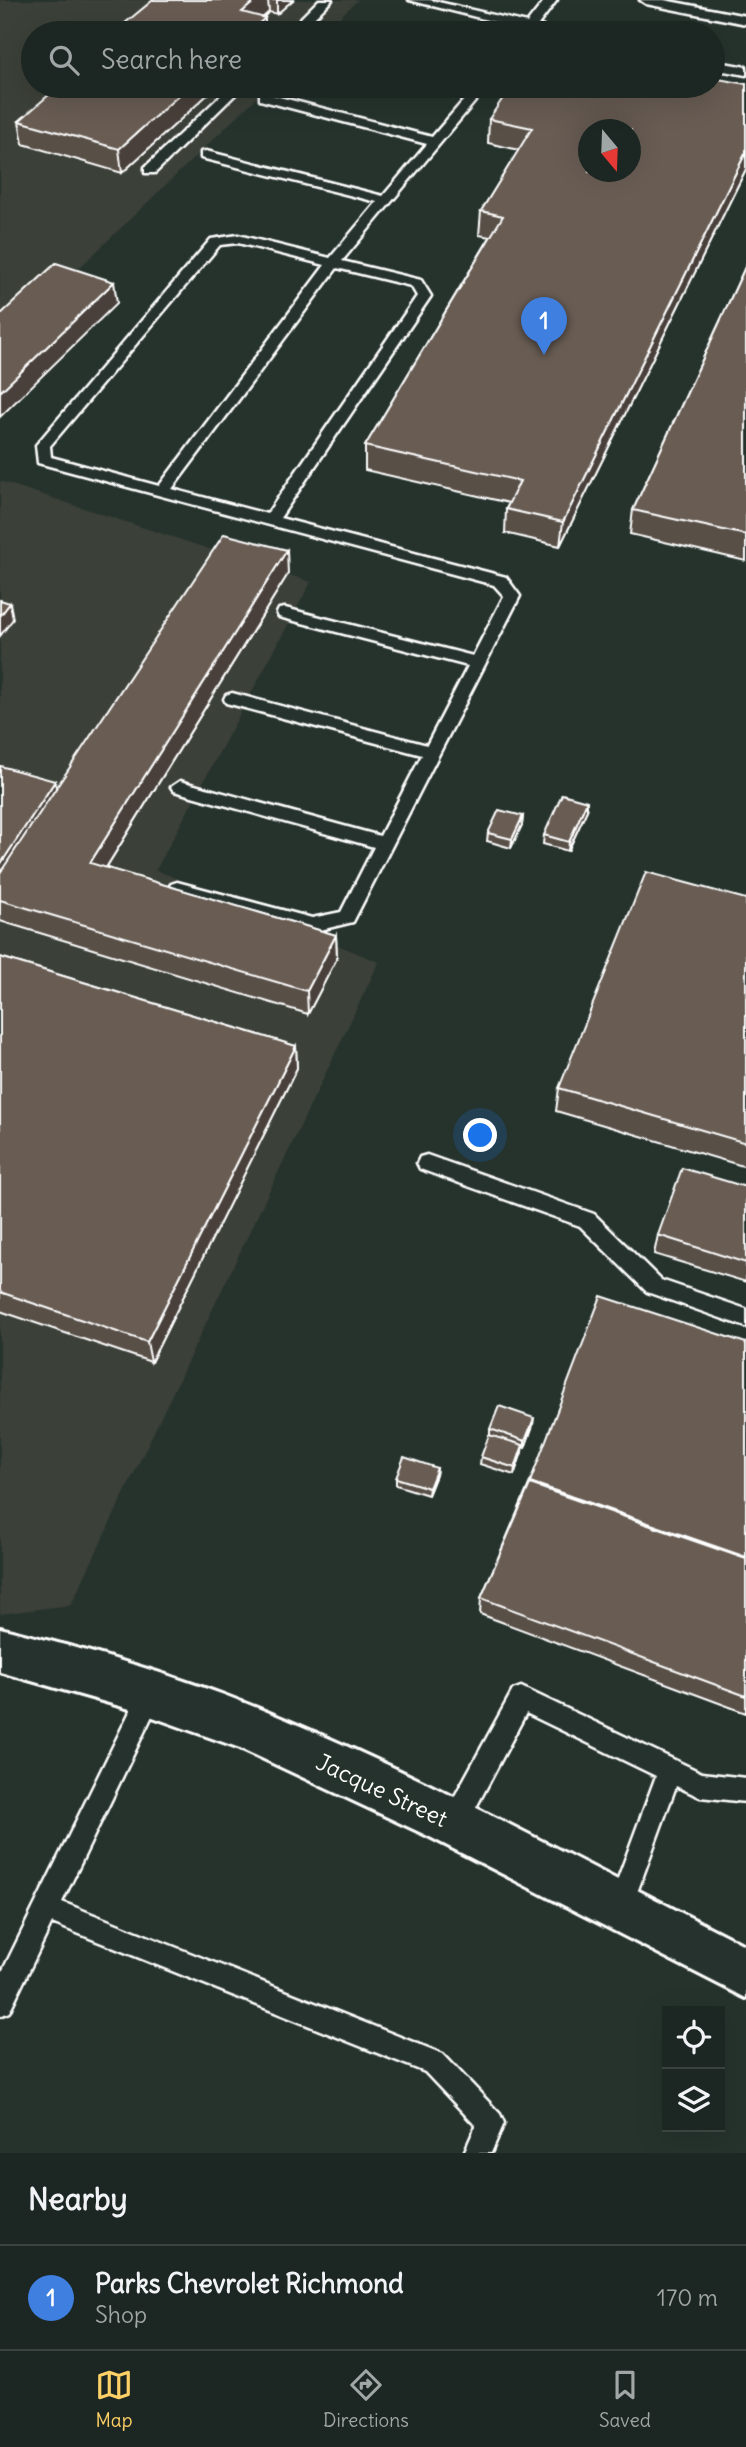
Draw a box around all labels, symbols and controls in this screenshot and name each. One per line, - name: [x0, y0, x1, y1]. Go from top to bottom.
- search box: [21, 21, 725, 98]
- icon: search: [45, 41, 83, 79]
- text: Search here: [101, 43, 242, 76]
- north arrow: [578, 119, 641, 182]
- pin: 1: [521, 297, 567, 355]
- your location: [463, 1118, 497, 1152]
- street label: Jacque Street: [312, 1747, 452, 1833]
- map controls: [662, 2006, 725, 2132]
- button: locate: [662, 2006, 725, 2069]
- button: layers: [662, 2069, 725, 2132]
- text: Nearby: [28, 2180, 128, 2218]
- text: Parks Chevrolet Richmond: [95, 2267, 404, 2300]
- text: 1: [46, 2283, 56, 2312]
- text: 170 m: [657, 2283, 718, 2312]
- text: Shop: [95, 2300, 147, 2329]
- tab: Map: [95, 2366, 133, 2432]
- tab: Directions: [323, 2366, 409, 2432]
- tab: Saved: [599, 2366, 651, 2432]

